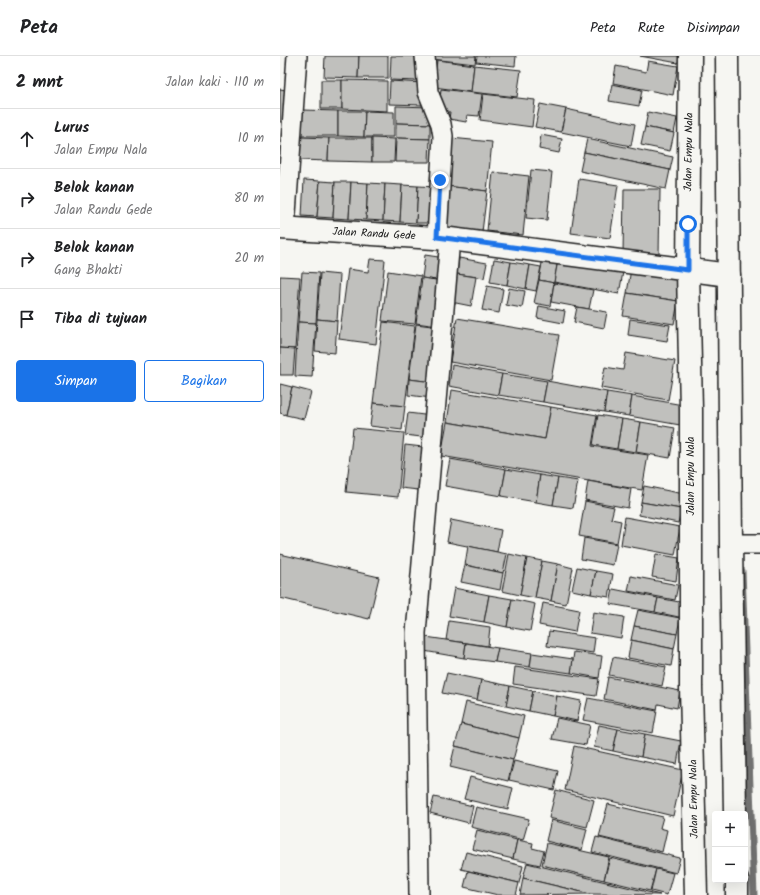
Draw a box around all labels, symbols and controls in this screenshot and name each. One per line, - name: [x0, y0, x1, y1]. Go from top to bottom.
- text: Peta: [20, 13, 58, 43]
- text: Peta: [590, 17, 616, 39]
- text: Rute: [638, 17, 664, 39]
- text: Disimpan: [686, 17, 740, 39]
- text: 2 mnt: [16, 69, 63, 96]
- text: Jalan kaki · 110 m: [165, 72, 264, 93]
- street label: Jalan Empu Nala: [679, 112, 699, 192]
- text: Lurus: [54, 116, 89, 140]
- icon: ahead: [16, 128, 38, 150]
- text: 10 m: [238, 128, 264, 149]
- text: Jalan Empu Nala: [54, 140, 147, 161]
- route end: [431, 171, 449, 189]
- text: Belok kanan: [54, 176, 134, 200]
- icon: right: [16, 188, 38, 210]
- text: 80 m: [234, 188, 264, 209]
- text: Jalan Randu Gede: [54, 200, 152, 221]
- route start: [679, 215, 697, 233]
- street label: Jalan Randu Gede: [332, 223, 416, 245]
- text: Belok kanan: [54, 236, 134, 260]
- icon: right: [16, 248, 38, 270]
- text: 20 m: [234, 248, 264, 269]
- text: Gang Bhakti: [54, 260, 122, 281]
- text: Tiba di tujuan: [54, 307, 147, 331]
- icon: arrive: [16, 308, 38, 330]
- button: Simpan: [16, 360, 136, 402]
- button: Bagikan: [144, 360, 264, 402]
- street label: Jalan Empu Nala: [682, 436, 700, 516]
- street label: Jalan Empu Nala: [684, 759, 704, 839]
- map controls: [712, 811, 748, 883]
- button: +: [712, 811, 748, 847]
- button: −: [712, 847, 748, 883]

